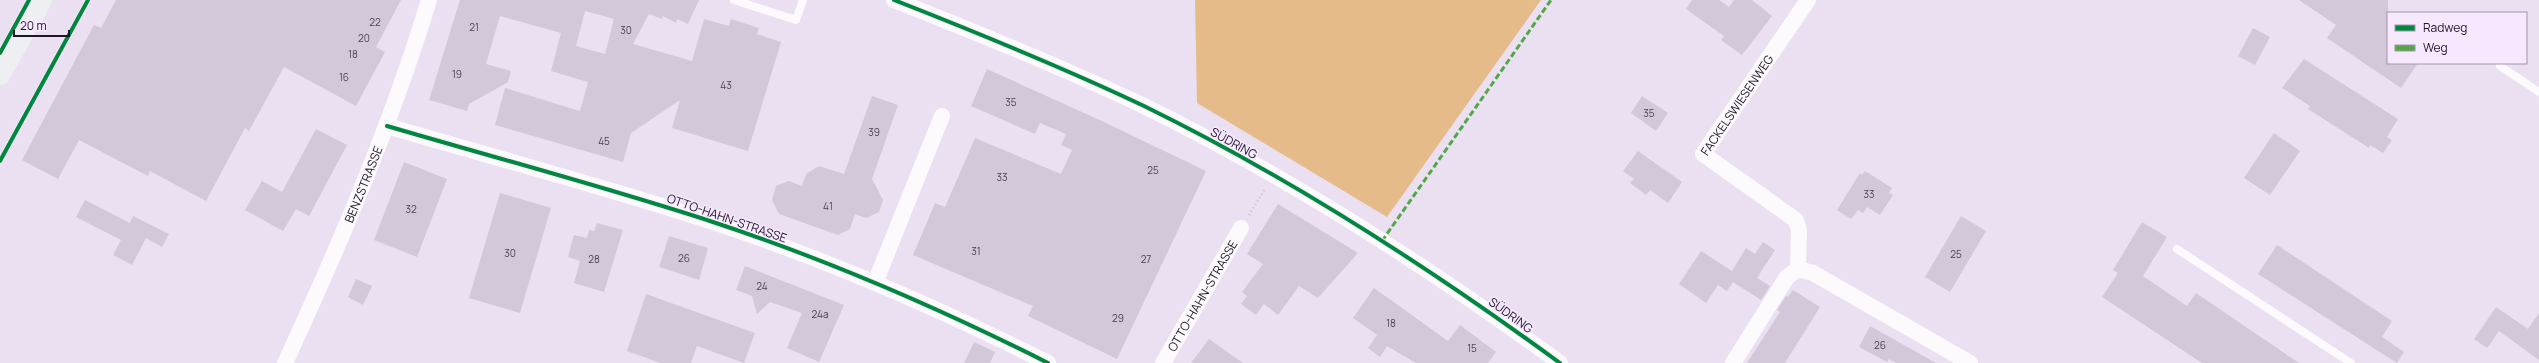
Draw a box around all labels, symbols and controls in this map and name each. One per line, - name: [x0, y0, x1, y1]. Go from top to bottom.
- scale bar: [14, 12, 69, 38]
- legend: [2387, 12, 2527, 64]
- house number: 22: [369, 15, 381, 29]
- text: 20 m: [20, 17, 47, 34]
- text: Radweg: [2423, 19, 2467, 36]
- house number: 21: [469, 20, 479, 34]
- house number: 30: [620, 23, 632, 37]
- house number: 20: [358, 31, 370, 45]
- text: Weg: [2423, 39, 2448, 56]
- house number: 18: [348, 47, 358, 61]
- street label: FACKELSWIESENWEG: [1696, 51, 1777, 159]
- house number: 19: [452, 67, 462, 81]
- house number: 16: [339, 70, 349, 84]
- house number: 43: [720, 78, 732, 92]
- house number: 35: [1005, 95, 1017, 109]
- house number: 35: [1643, 106, 1655, 120]
- street label: SÜDRING: [1208, 123, 1261, 163]
- house number: 39: [868, 125, 880, 139]
- house number: 45: [598, 134, 610, 148]
- street label: BENZSTRASSE: [340, 143, 386, 225]
- house number: 25: [1147, 163, 1159, 177]
- house number: 33: [996, 170, 1008, 184]
- house number: 33: [1863, 187, 1875, 201]
- street label: OTTO-HAHN-STRASSE: [665, 189, 789, 247]
- house number: 41: [823, 199, 833, 213]
- house number: 32: [405, 202, 417, 216]
- street label: OTTO-HAHN-STRASSE: [1163, 237, 1241, 354]
- house number: 31: [971, 244, 981, 258]
- house number: 30: [504, 246, 516, 260]
- house number: 25: [1950, 247, 1962, 261]
- house number: 26: [678, 251, 690, 265]
- house number: 28: [588, 252, 600, 266]
- house number: 27: [1141, 252, 1151, 266]
- house number: 24: [756, 279, 768, 293]
- street label: SÜDRING: [1485, 293, 1537, 337]
- house number: 24a: [812, 307, 828, 321]
- house number: 29: [1112, 311, 1124, 325]
- house number: 18: [1386, 316, 1396, 330]
- house number: 26: [1874, 338, 1886, 352]
- house number: 15: [1467, 341, 1477, 355]

